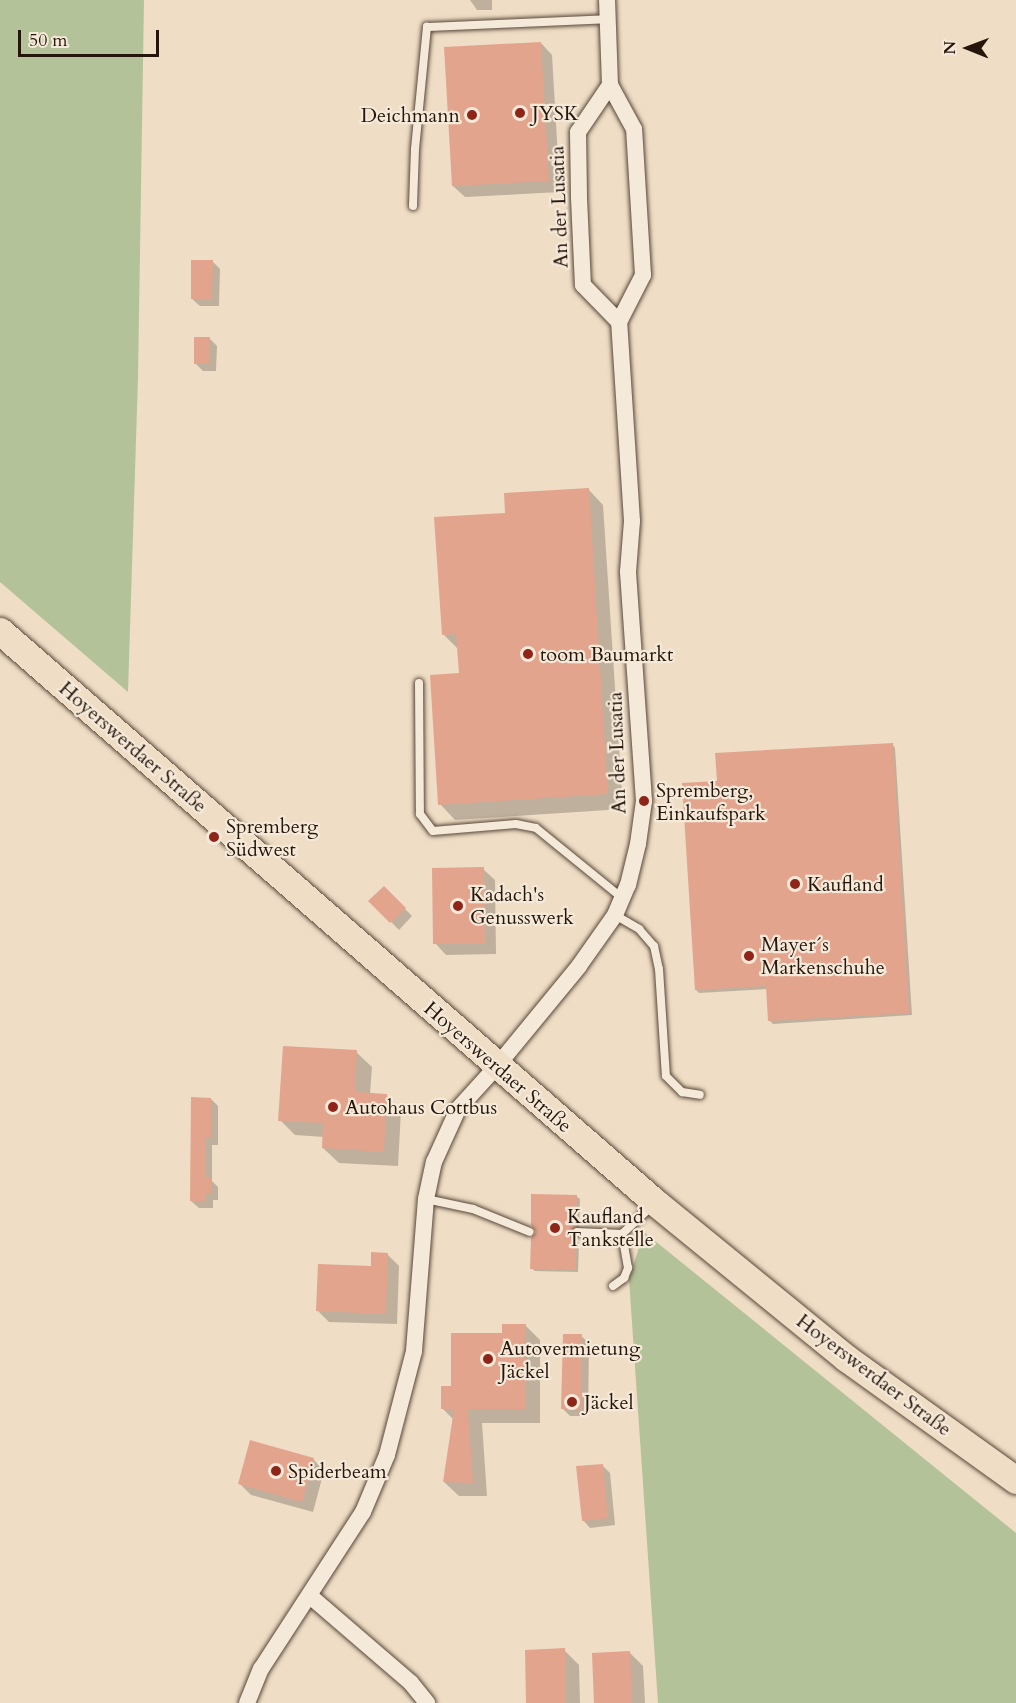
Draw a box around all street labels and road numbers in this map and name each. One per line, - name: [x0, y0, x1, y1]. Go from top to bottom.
- street label: An der Lusatia: [545, 145, 573, 269]
- street label: Hoyerswerdaer Straße: [54, 676, 212, 818]
- street label: An der Lusatia: [603, 691, 631, 815]
- street label: Hoyerswerdaer Straße: [419, 996, 577, 1138]
- street label: Hoyerswerdaer Straße: [792, 1309, 956, 1441]

